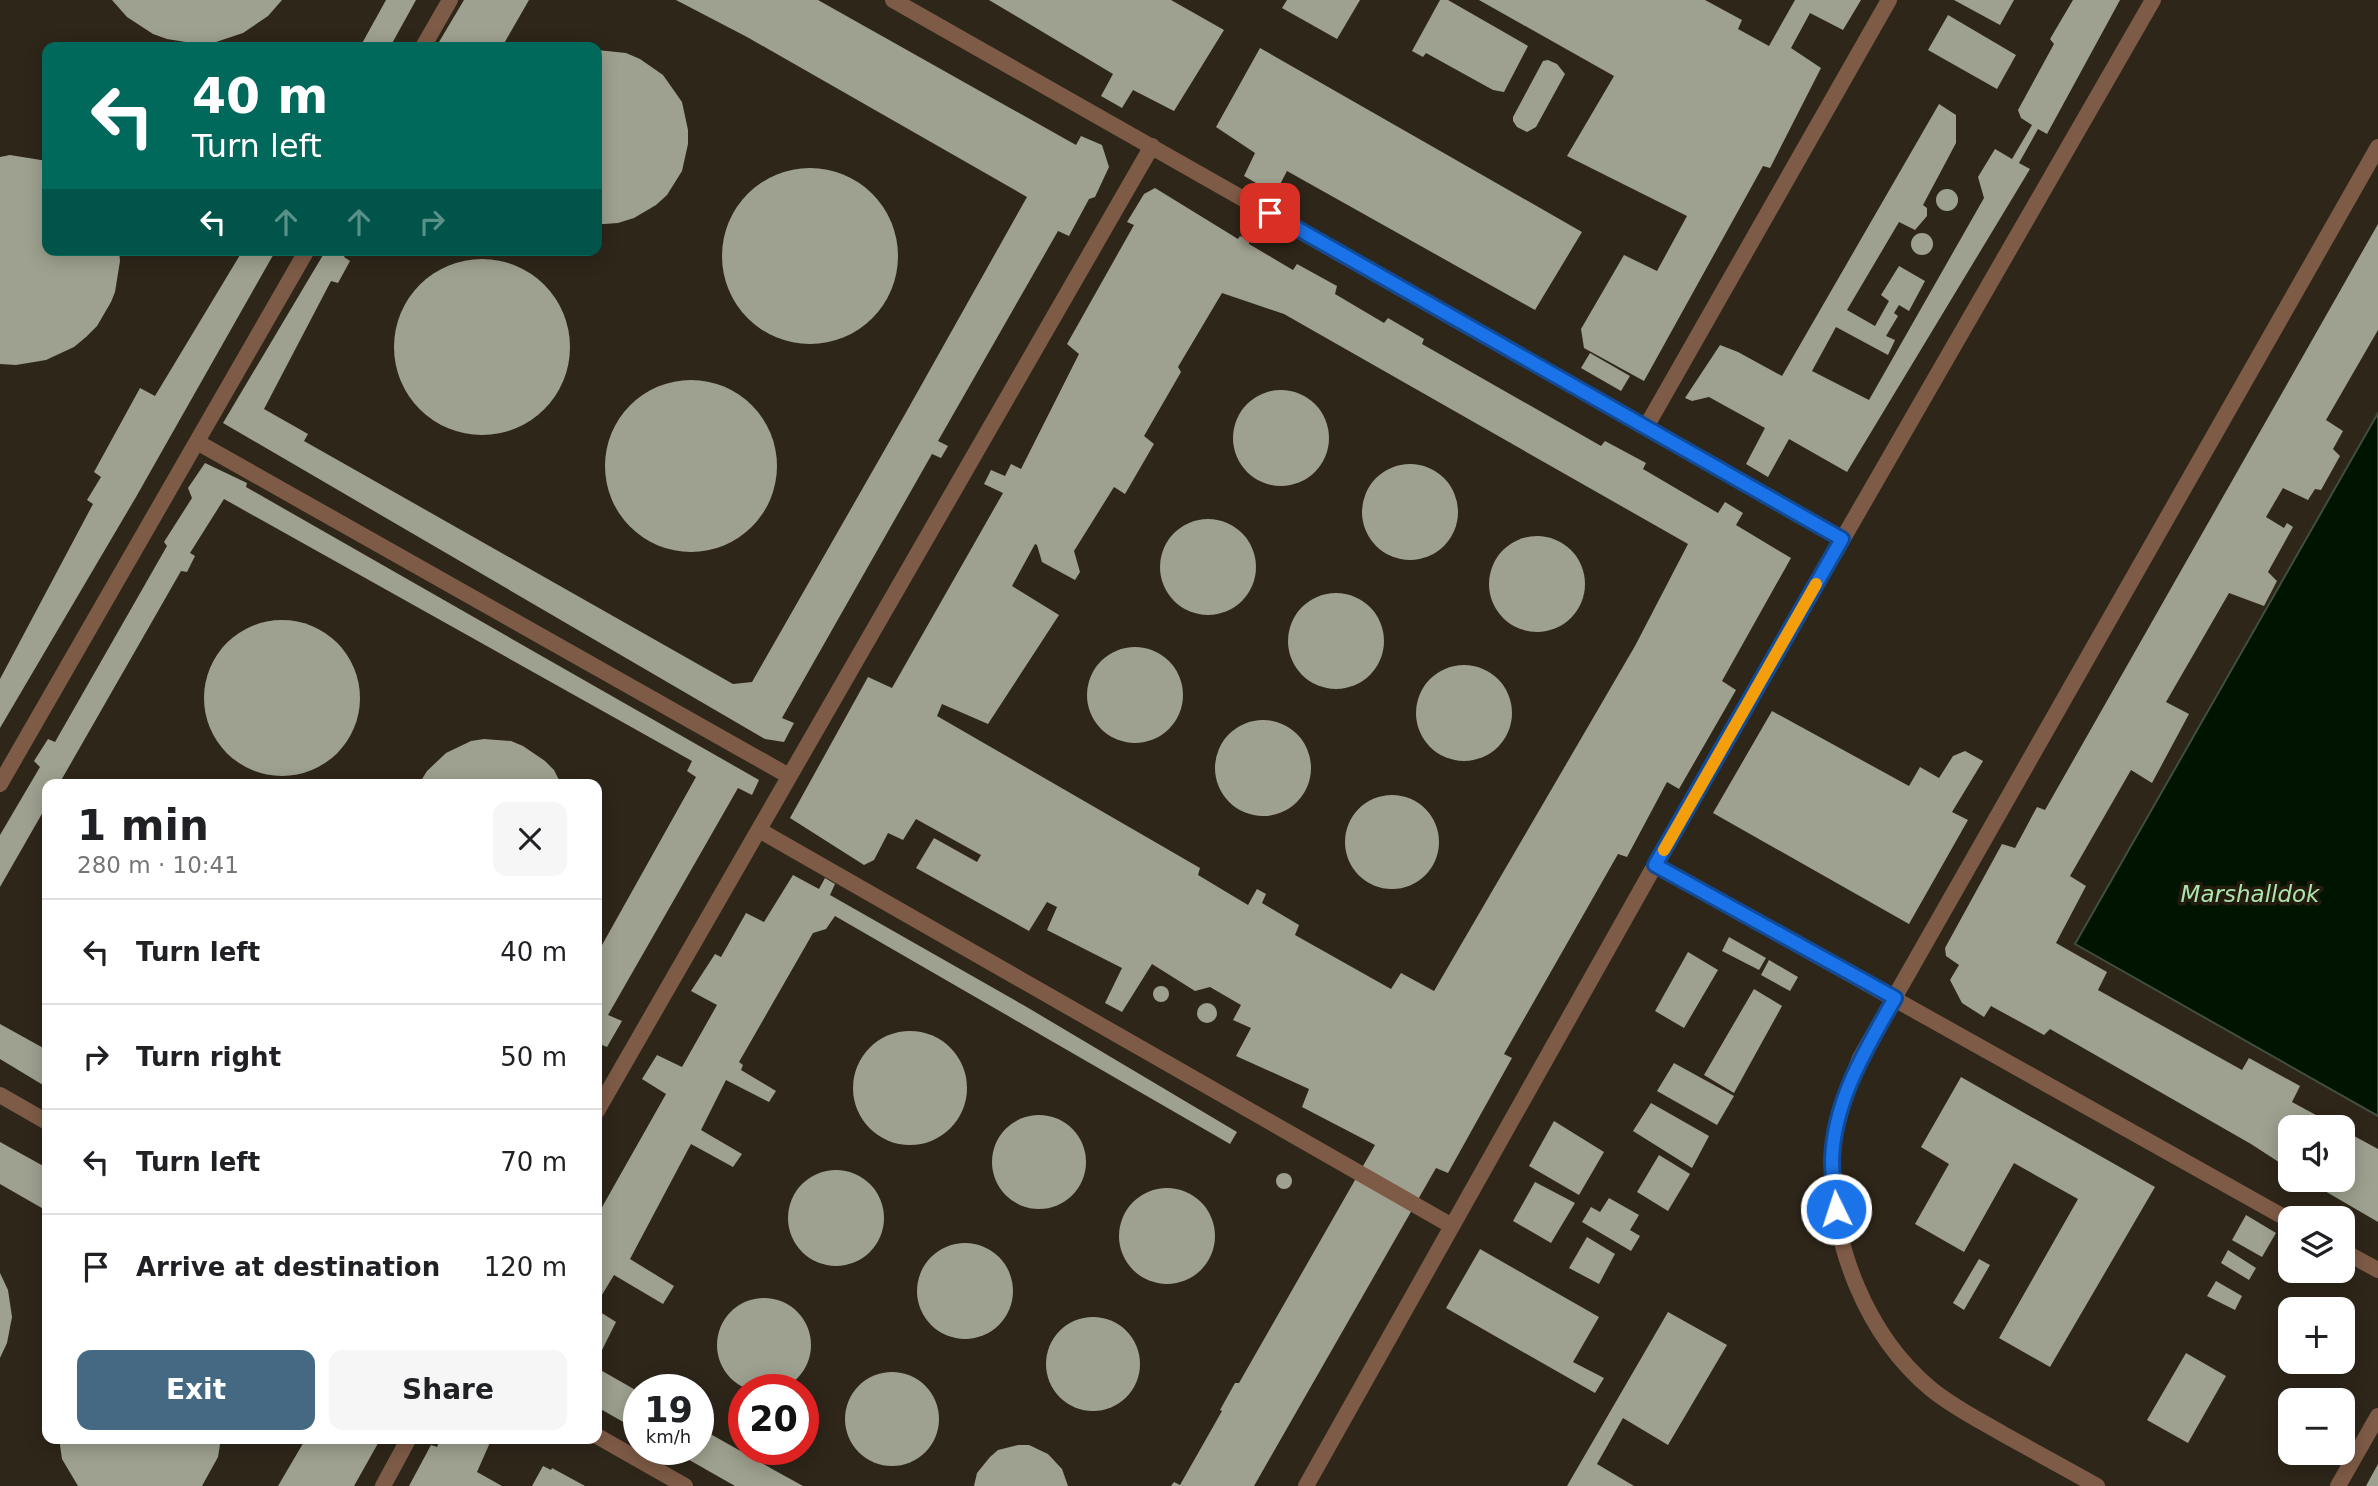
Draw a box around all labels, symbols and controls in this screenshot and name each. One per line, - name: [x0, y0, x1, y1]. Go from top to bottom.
- text: 40 m: [192, 68, 328, 125]
- icon: left: [77, 70, 168, 161]
- text: Turn left: [192, 127, 322, 165]
- pin: [1240, 183, 1300, 243]
- icon: arrive: [1251, 194, 1289, 232]
- icon: left: [194, 203, 232, 241]
- icon: ahead: [267, 203, 305, 241]
- icon: ahead: [340, 203, 378, 241]
- icon: right: [413, 203, 451, 241]
- text: 1 min: [77, 801, 209, 850]
- button: close: [493, 802, 567, 876]
- text: 280 m · 10:41: [77, 852, 239, 878]
- water label: Marshalldok: [2181, 881, 2321, 907]
- icon: left: [77, 933, 115, 971]
- text: Turn left: [136, 937, 260, 967]
- text: 40 m: [500, 937, 567, 967]
- icon: right: [77, 1038, 115, 1076]
- text: Turn right: [136, 1042, 281, 1072]
- text: 50 m: [500, 1042, 567, 1072]
- map controls: [2278, 1115, 2355, 1465]
- button: sound: [2278, 1115, 2355, 1192]
- icon: left: [77, 1143, 115, 1181]
- text: Turn left: [136, 1147, 260, 1177]
- text: 70 m: [500, 1147, 567, 1177]
- position arrow: [1799, 1172, 1873, 1246]
- button: layers: [2278, 1206, 2355, 1283]
- icon: arrive: [77, 1248, 115, 1286]
- text: Arrive at destination: [136, 1252, 440, 1282]
- text: 120 m: [484, 1252, 567, 1282]
- button: +: [2278, 1297, 2355, 1374]
- button: Exit: [77, 1350, 315, 1430]
- button: Share: [329, 1350, 567, 1430]
- speed limit sign: 20: [728, 1374, 819, 1465]
- button: −: [2278, 1388, 2355, 1465]
- text: 19: [644, 1390, 693, 1430]
- text: km/h: [646, 1426, 691, 1447]

